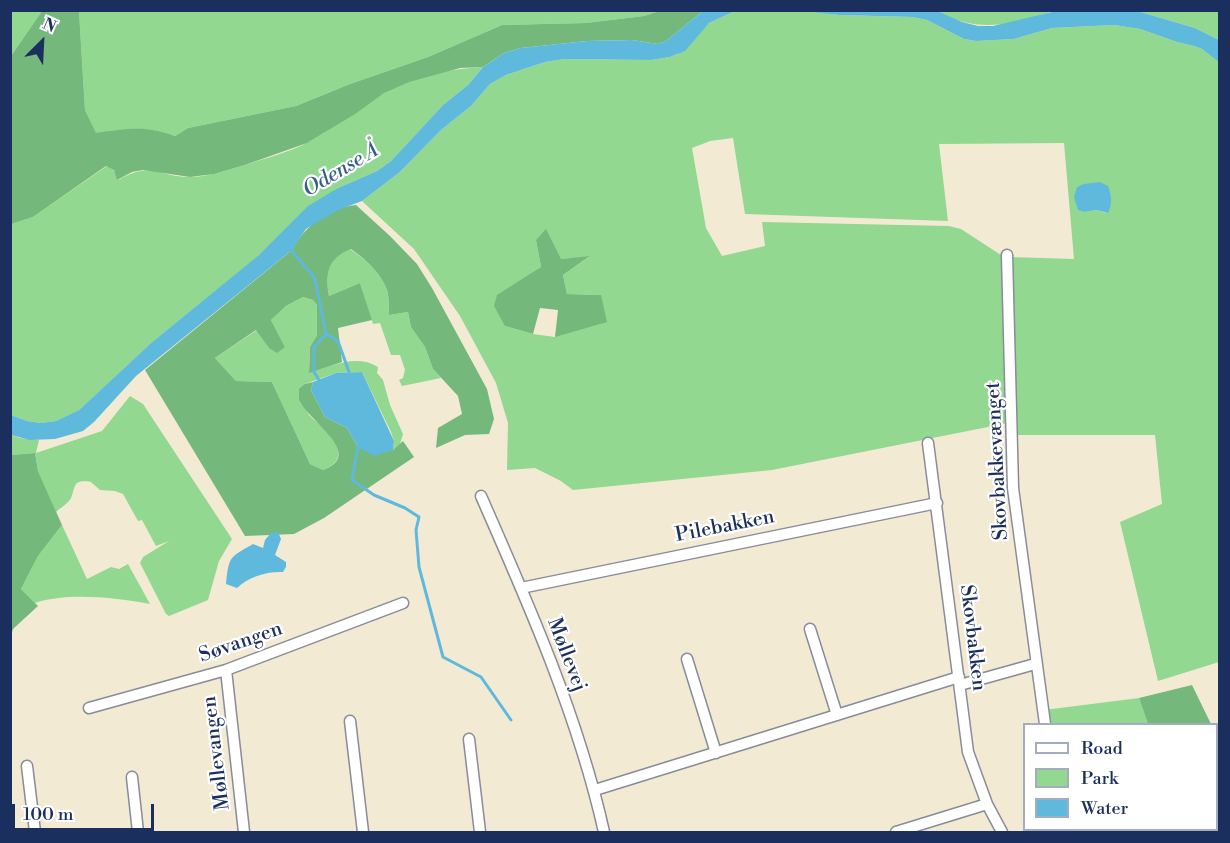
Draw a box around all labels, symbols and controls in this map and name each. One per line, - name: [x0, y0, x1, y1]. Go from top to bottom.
- north arrow: [12, 12, 72, 72]
- text: N: [39, 14, 59, 37]
- water label: Odense Å: [299, 139, 383, 203]
- street label: Skovbakkevænget: [982, 381, 1014, 541]
- street label: Pilebakken: [673, 506, 777, 548]
- street label: Skovbakken: [954, 584, 990, 692]
- street label: Møllevej: [541, 615, 591, 695]
- street label: Søvangen: [196, 618, 286, 668]
- street label: Møllevangen: [198, 695, 236, 811]
- legend: [1023, 723, 1218, 831]
- text: Road: [1081, 737, 1123, 760]
- text: Park: [1081, 767, 1118, 790]
- scale bar: [15, 792, 158, 830]
- text: Water: [1081, 797, 1128, 820]
- text: 100 m: [23, 803, 74, 826]

